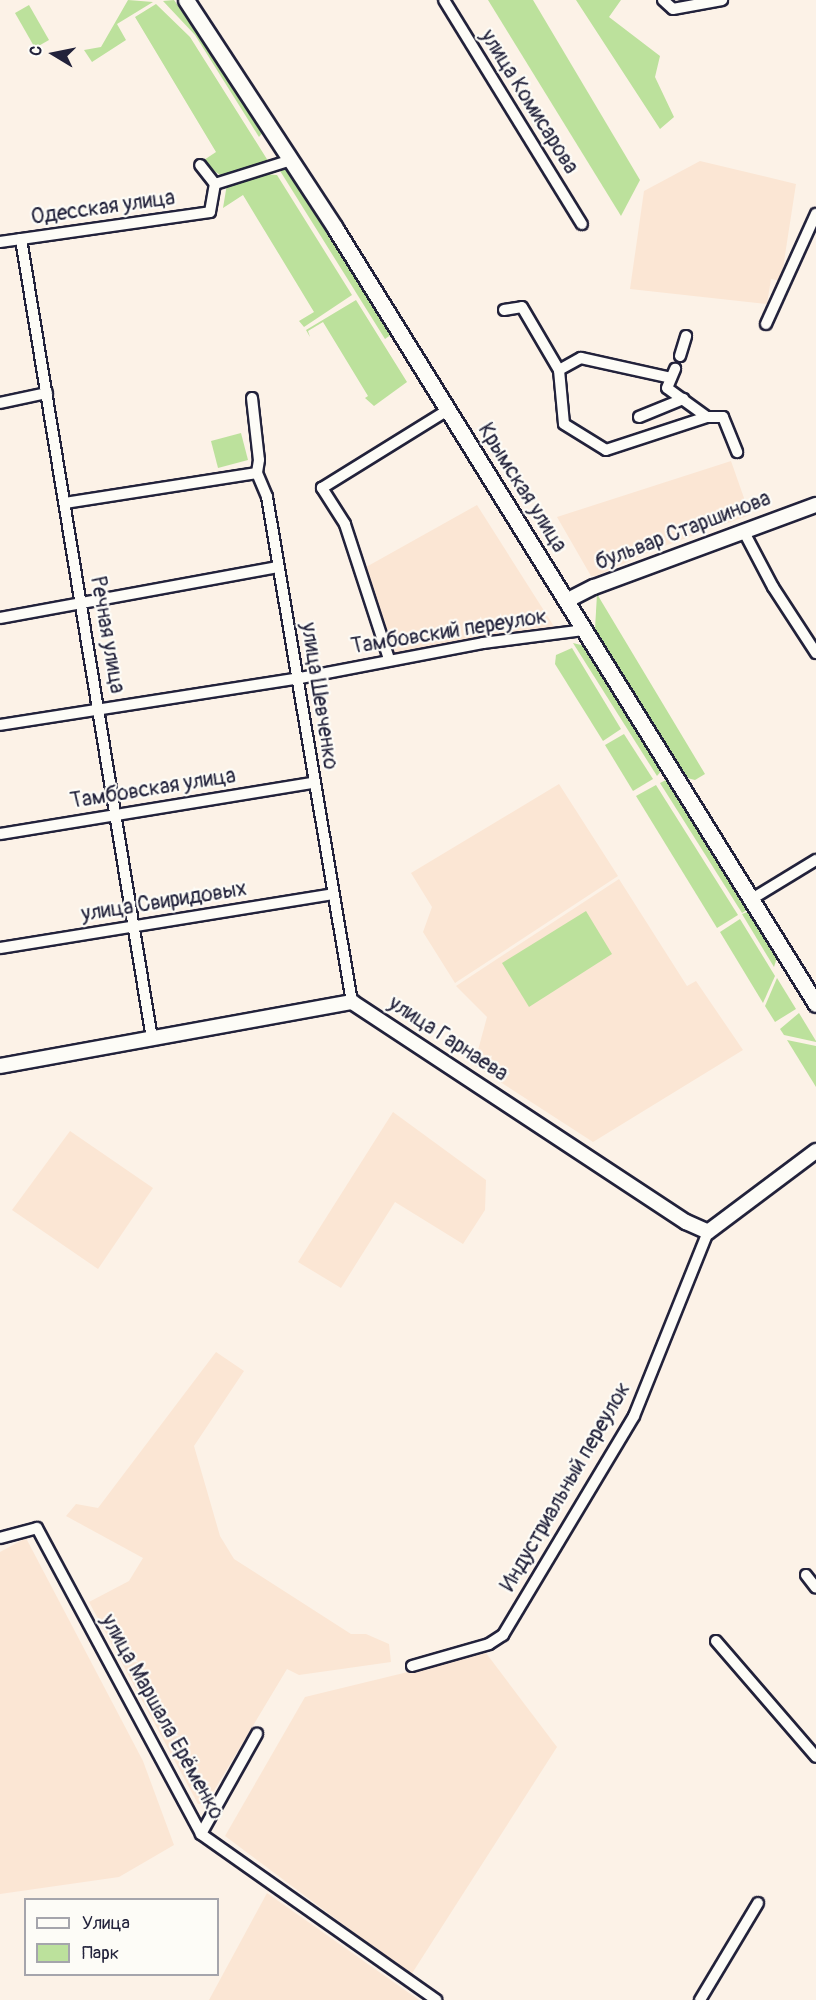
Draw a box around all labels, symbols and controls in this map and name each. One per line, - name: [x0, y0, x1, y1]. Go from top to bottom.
- north arrow: [24, 24, 84, 84]
- street label: улица Комисарова: [475, 25, 583, 179]
- text: С: [26, 44, 47, 57]
- street label: Одесская улица: [29, 185, 177, 231]
- street label: Крымская улица: [472, 419, 572, 557]
- street label: бульвар Старшинова: [592, 486, 774, 576]
- street label: Речная улица: [84, 575, 130, 695]
- street label: Тамбовский переулок: [349, 604, 549, 660]
- street label: улица Шевченко: [295, 621, 343, 771]
- street label: Тамбовская улица: [69, 764, 237, 814]
- street label: улица Свиридовых: [80, 876, 248, 928]
- street label: улица Гарнаева: [384, 991, 512, 1087]
- street label: Индустриальный переулок: [496, 1378, 636, 1596]
- street label: улица Маршала Ерёменко: [95, 1610, 229, 1824]
- legend: [24, 1898, 219, 1976]
- text: Улица: [82, 1912, 130, 1935]
- text: Парк: [82, 1942, 119, 1965]

